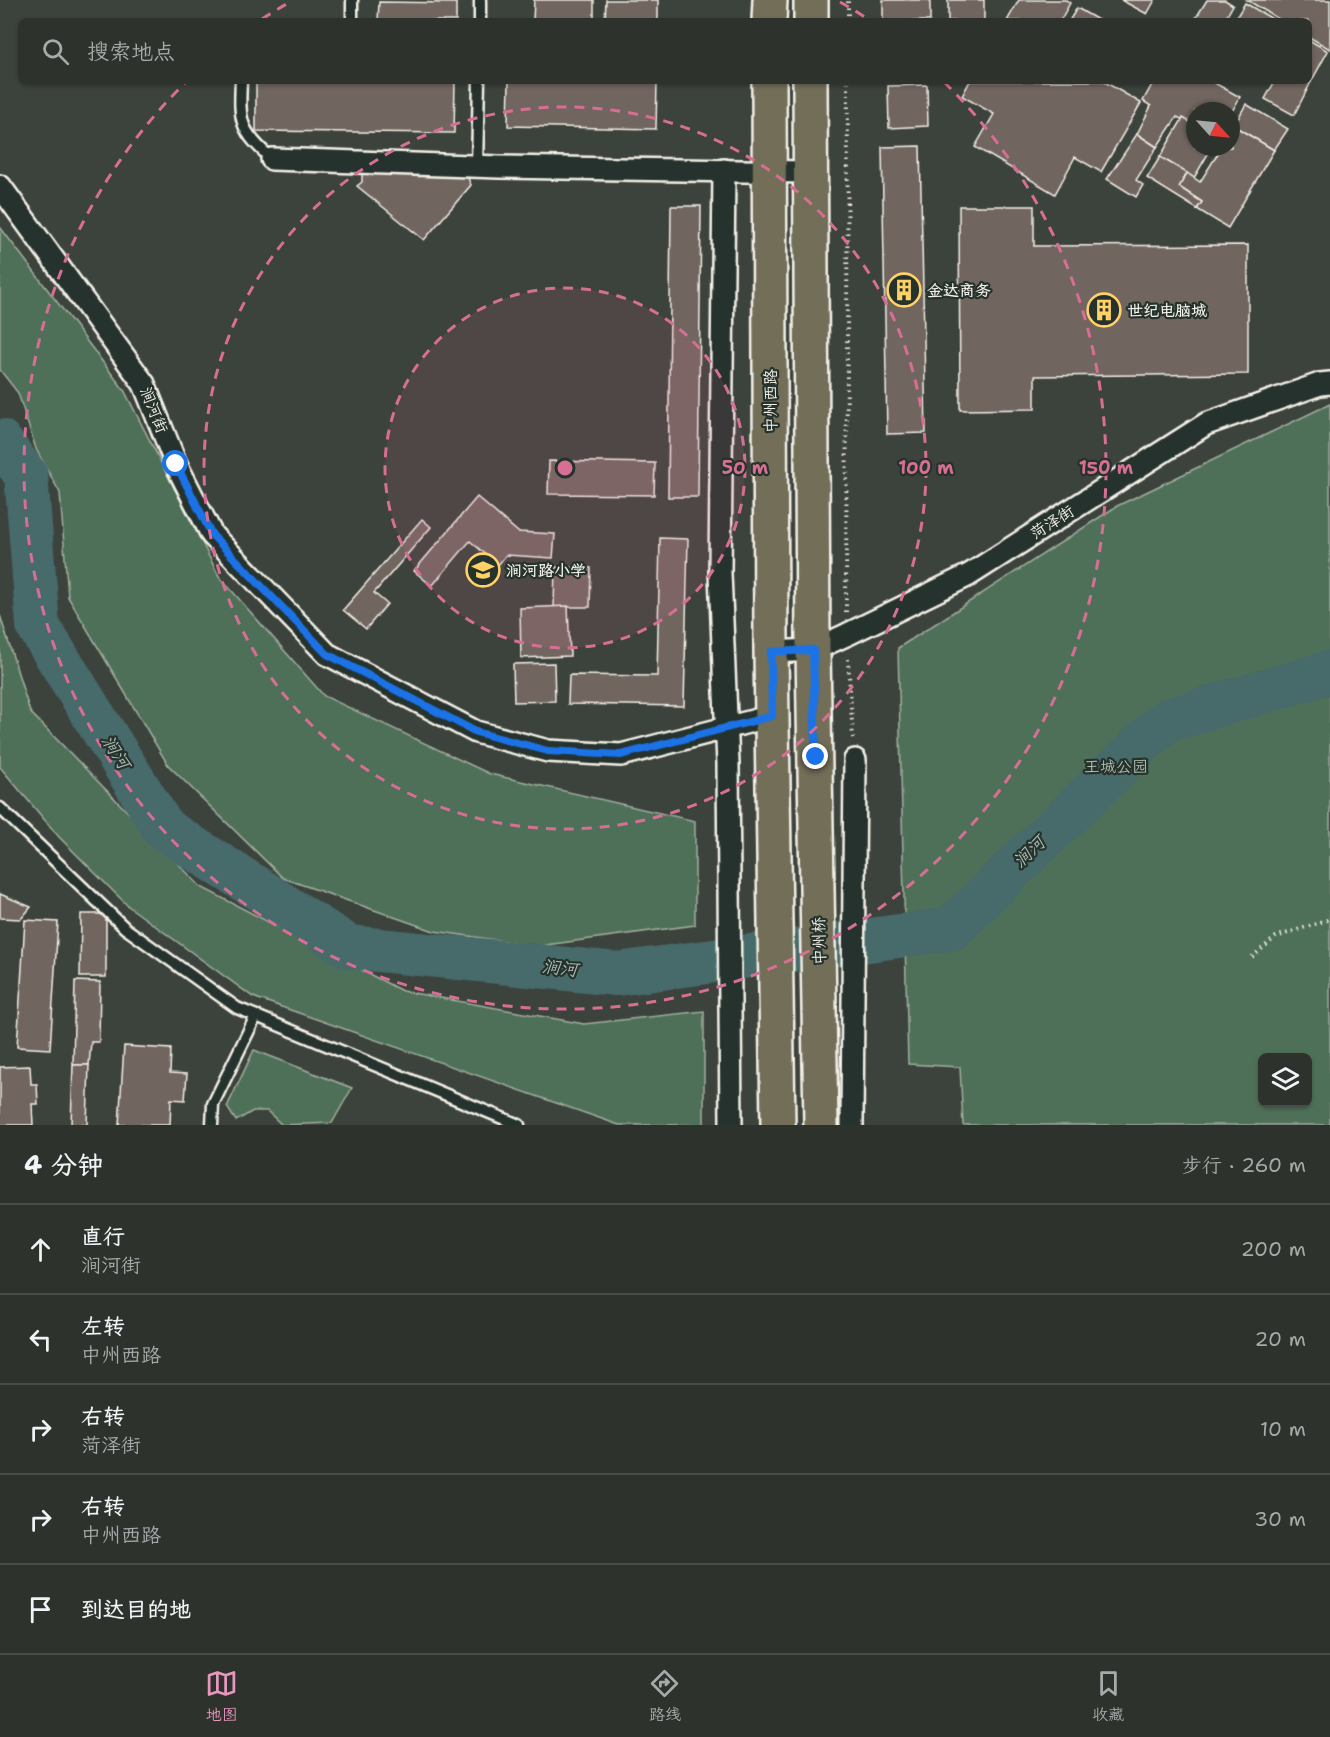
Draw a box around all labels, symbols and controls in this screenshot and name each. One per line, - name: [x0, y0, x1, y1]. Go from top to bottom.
- search box: [18, 18, 1312, 84]
- icon: search: [39, 35, 72, 68]
- text: 搜索地点: [87, 37, 175, 66]
- north arrow: [1186, 102, 1240, 156]
- building icon: 金达商务: [886, 272, 922, 308]
- place label: 金达商务: [927, 280, 991, 301]
- building icon: 世纪电脑城: [1086, 292, 1122, 328]
- place label: 世纪电脑城: [1127, 300, 1207, 321]
- street label: 中州西路: [760, 369, 781, 433]
- street label: 涧河街: [135, 384, 173, 436]
- route start: [162, 450, 188, 476]
- text: 50 m: [722, 456, 769, 480]
- text: 100 m: [898, 456, 954, 480]
- text: 150 m: [1079, 456, 1134, 480]
- centre of rings: [555, 458, 575, 478]
- street label: 菏泽街: [1026, 500, 1078, 544]
- school or university icon: 涧河路小学: [465, 552, 501, 588]
- place label: 涧河路小学: [506, 560, 586, 581]
- water label: 涧河: [96, 730, 137, 776]
- route end: [802, 743, 828, 769]
- park label: 王城公园: [1084, 756, 1148, 777]
- water label: 涧河: [1008, 829, 1052, 873]
- street label: 中州桥: [808, 917, 830, 965]
- water label: 涧河: [541, 954, 582, 982]
- map controls: [1258, 1053, 1312, 1107]
- button: layers: [1258, 1053, 1312, 1107]
- text: 4 分钟: [24, 1147, 103, 1182]
- text: 步行 · 260 m: [1182, 1152, 1306, 1178]
- text: 直行: [81, 1222, 125, 1251]
- icon: ahead: [24, 1233, 57, 1266]
- text: 200 m: [1241, 1236, 1306, 1262]
- text: 涧河街: [81, 1252, 141, 1278]
- text: 左转: [81, 1312, 125, 1341]
- icon: left: [24, 1323, 57, 1356]
- text: 20 m: [1255, 1326, 1306, 1352]
- text: 中州西路: [81, 1342, 161, 1368]
- text: 右转: [81, 1402, 125, 1431]
- icon: right: [24, 1413, 57, 1446]
- text: 10 m: [1260, 1416, 1306, 1442]
- text: 菏泽街: [81, 1432, 141, 1458]
- text: 右转: [81, 1492, 125, 1521]
- icon: right: [24, 1503, 57, 1536]
- text: 30 m: [1254, 1506, 1306, 1532]
- text: 中州西路: [81, 1522, 161, 1548]
- icon: arrive: [24, 1593, 57, 1626]
- text: 到达目的地: [81, 1595, 191, 1624]
- tab: 地图: [205, 1667, 238, 1725]
- tab: 路线: [648, 1667, 681, 1725]
- tab: 收藏: [1092, 1667, 1125, 1725]

